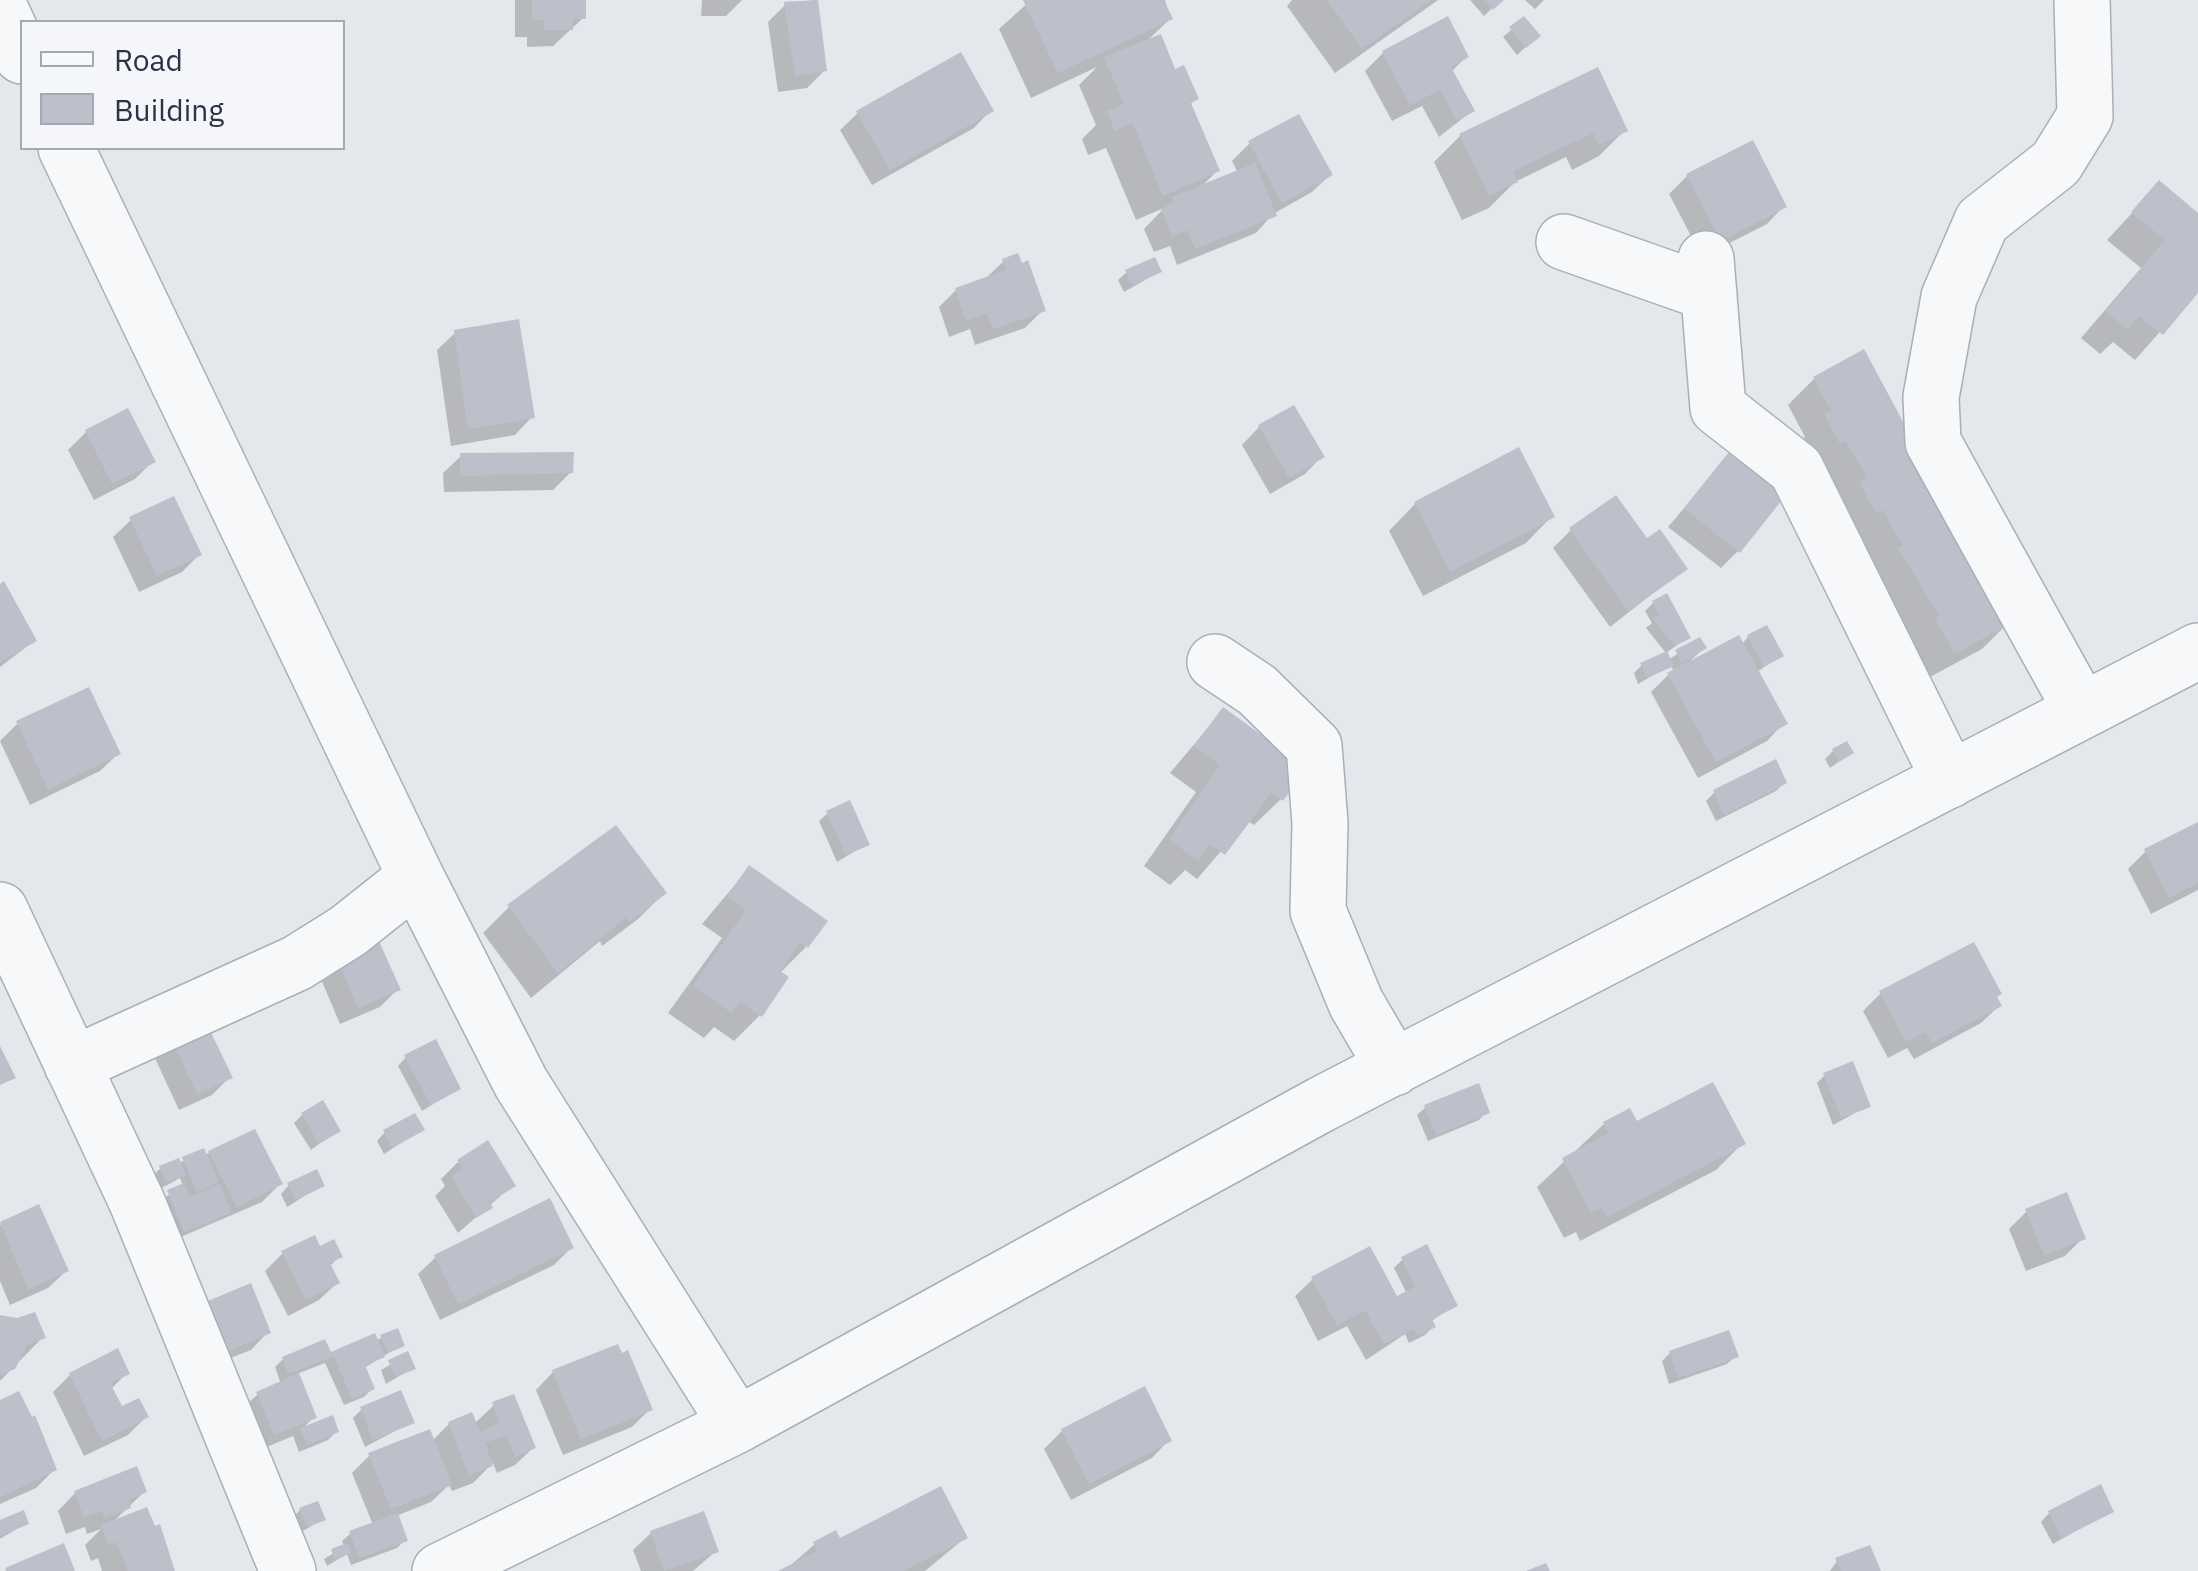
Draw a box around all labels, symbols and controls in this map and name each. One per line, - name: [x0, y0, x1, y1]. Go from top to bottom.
- legend: [20, 20, 345, 150]
- text: Road: [114, 40, 183, 79]
- text: Building: [114, 90, 224, 129]

